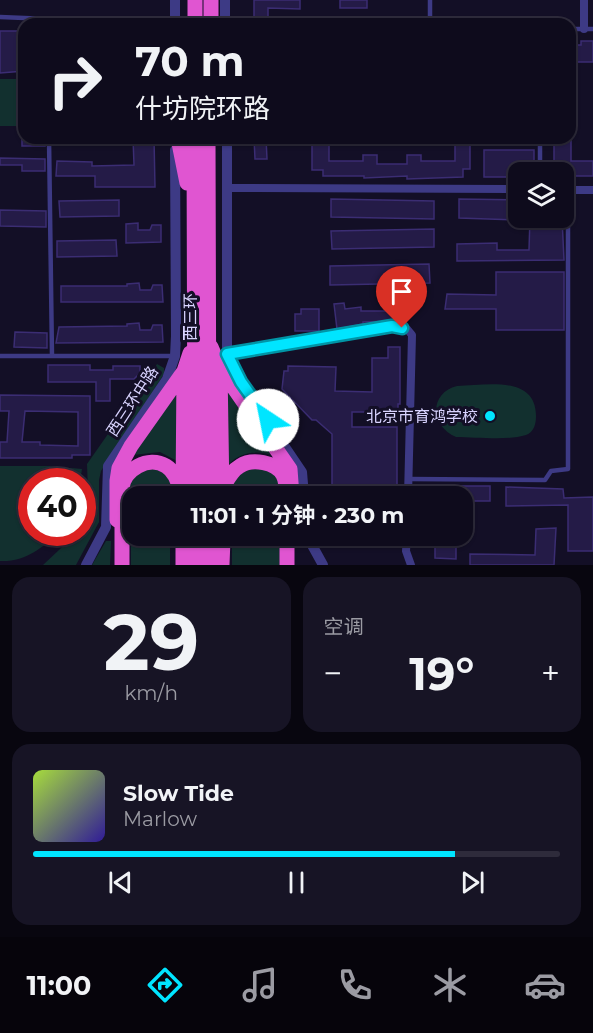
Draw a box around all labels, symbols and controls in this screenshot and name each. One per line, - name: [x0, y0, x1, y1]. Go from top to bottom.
- text: 70 m: [135, 35, 245, 87]
- icon: right: [36, 42, 114, 120]
- text: 什坊院环路: [135, 92, 270, 125]
- map controls: [508, 162, 574, 228]
- button: layers: [508, 162, 574, 228]
- pin: [376, 266, 427, 328]
- icon: arrive: [385, 275, 418, 308]
- street label: 西三环: [181, 293, 200, 341]
- street label: 西三环中路: [103, 363, 162, 440]
- position arrow: [236, 388, 300, 452]
- place label: 北京市育鸿学校: [366, 407, 478, 426]
- marker: 北京市育鸿学校: [483, 409, 497, 423]
- speed limit sign: 40: [18, 468, 96, 546]
- text: 11:01 · 1 分钟 · 230 m: [191, 502, 404, 529]
- text: 29: [103, 594, 199, 690]
- text: 空调: [324, 615, 364, 639]
- text: 19°: [409, 646, 474, 701]
- text: −: [324, 653, 342, 693]
- text: +: [541, 653, 560, 693]
- text: km/h: [125, 681, 178, 705]
- text: Slow Tide: [123, 780, 234, 807]
- text: Marlow: [123, 807, 197, 831]
- icon: previous: [104, 866, 137, 899]
- icon: pause: [280, 866, 313, 899]
- icon: next: [456, 866, 489, 899]
- icon: directions: [144, 964, 186, 1006]
- icon: music: [239, 964, 281, 1006]
- icon: phone: [334, 964, 376, 1006]
- icon: climate: [429, 964, 471, 1006]
- icon: car: [524, 964, 566, 1006]
- text: 11:00: [27, 969, 91, 1002]

